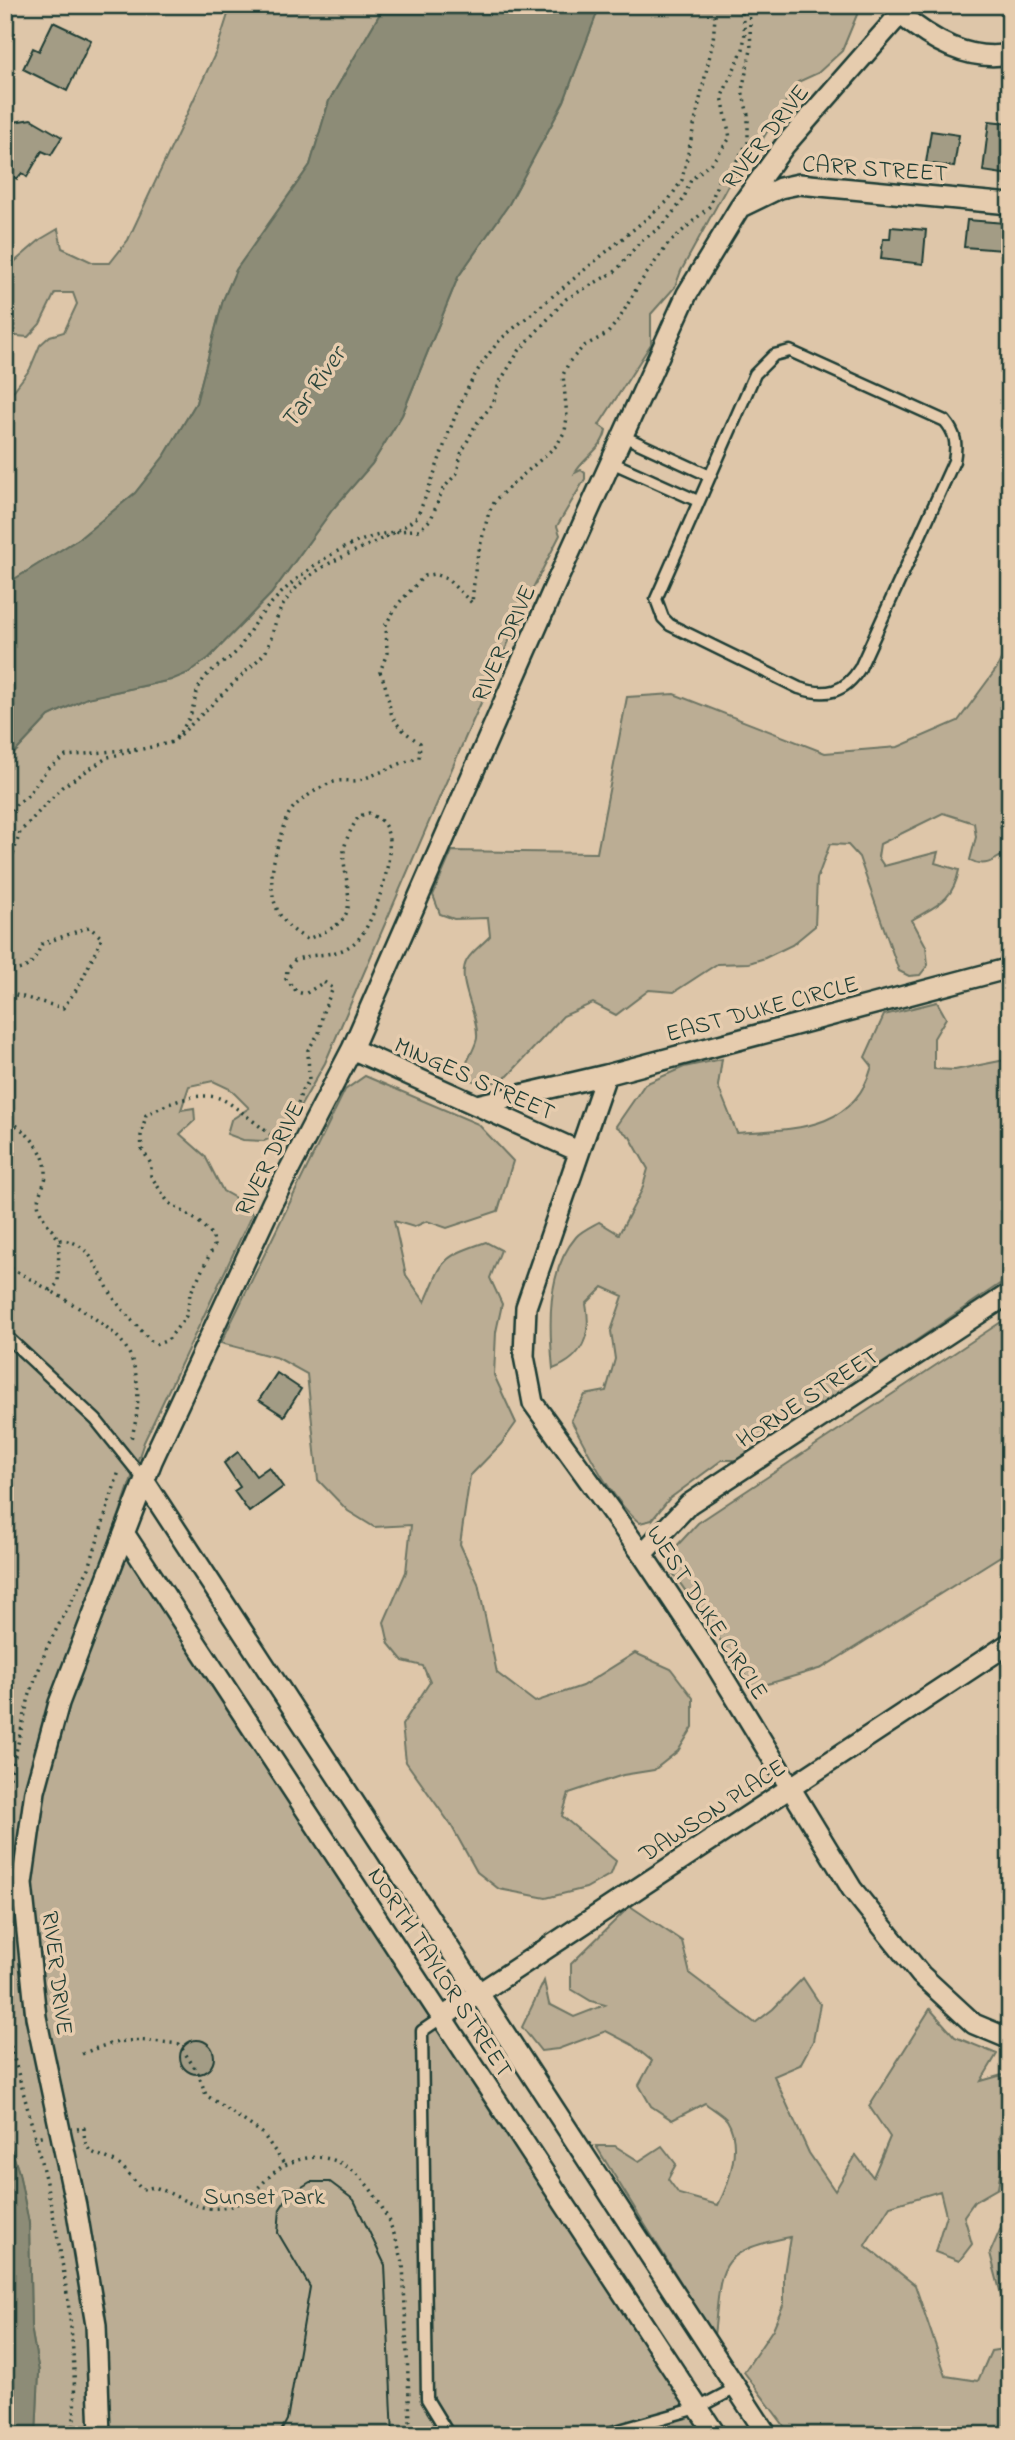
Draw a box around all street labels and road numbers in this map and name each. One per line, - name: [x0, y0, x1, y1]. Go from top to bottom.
- street label: RIVER DRIVE: [715, 78, 819, 198]
- street label: CARR STREET: [801, 148, 949, 193]
- street label: RIVER DRIVE: [464, 580, 547, 708]
- street label: EAST DUKE CIRCLE: [662, 968, 863, 1053]
- street label: MINGES STREET: [388, 1029, 560, 1131]
- street label: RIVER DRIVE: [227, 1096, 315, 1223]
- street label: HORNE STREET: [730, 1340, 887, 1458]
- street label: WEST DUKE CIRCLE: [636, 1519, 776, 1708]
- street label: DAWSON PLACE: [632, 1752, 793, 1873]
- street label: NORTH TAYLOR STREET: [358, 1861, 520, 2086]
- street label: RIVER DRIVE: [31, 1909, 81, 2037]

